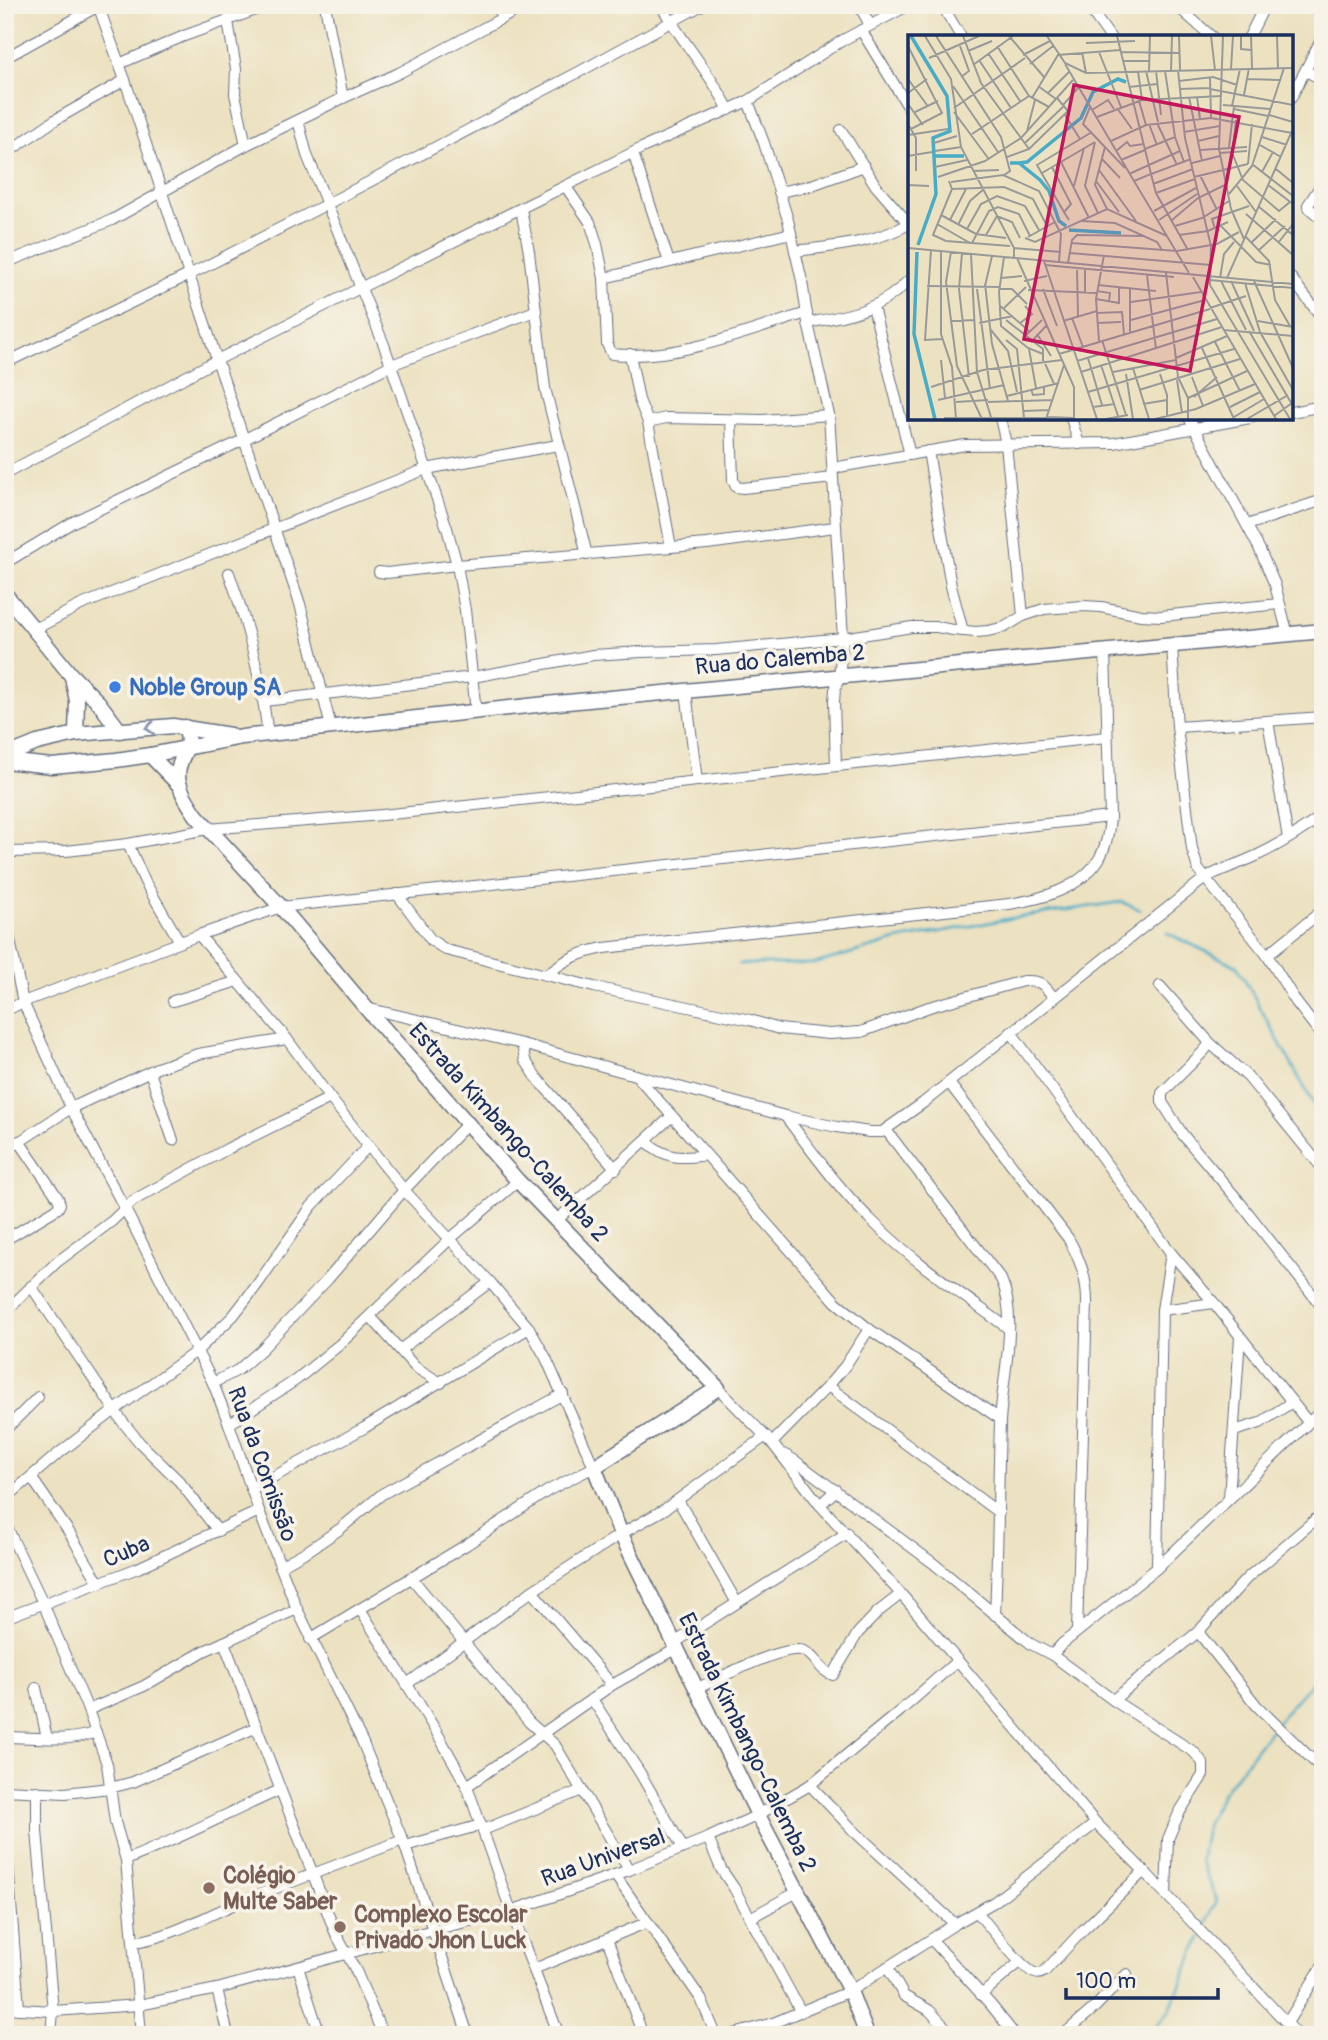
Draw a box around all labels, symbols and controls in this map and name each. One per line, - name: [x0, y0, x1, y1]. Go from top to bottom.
- inset map: [908, 35, 1293, 420]
- street label: Rua do Calemba 2: [694, 638, 866, 681]
- place label: Noble Group SA: [129, 673, 281, 702]
- marker: Noble Group SA: [107, 679, 123, 695]
- one-way arrow: [145, 720, 156, 735]
- street label: Estrada Kimbango-Calemba 2: [403, 1017, 615, 1248]
- street label: Rua da Comissão: [221, 1383, 304, 1546]
- street label: Cuba: [99, 1529, 154, 1574]
- street label: Estrada Kimbango-Calemba 2: [672, 1608, 823, 1877]
- street label: Rua Universal: [537, 1822, 669, 1893]
- place label: Colégio Multe Saber: [223, 1861, 338, 1916]
- marker: Colégio Multe Saber: [201, 1880, 217, 1896]
- place label: Complexo Escolar Privado Jhon Luck: [354, 1900, 528, 1955]
- marker: Complexo Escolar Privado Jhon Luck: [332, 1919, 348, 1935]
- scale bar: [1066, 1956, 1218, 2000]
- text: 100 m: [1076, 1968, 1136, 1995]

